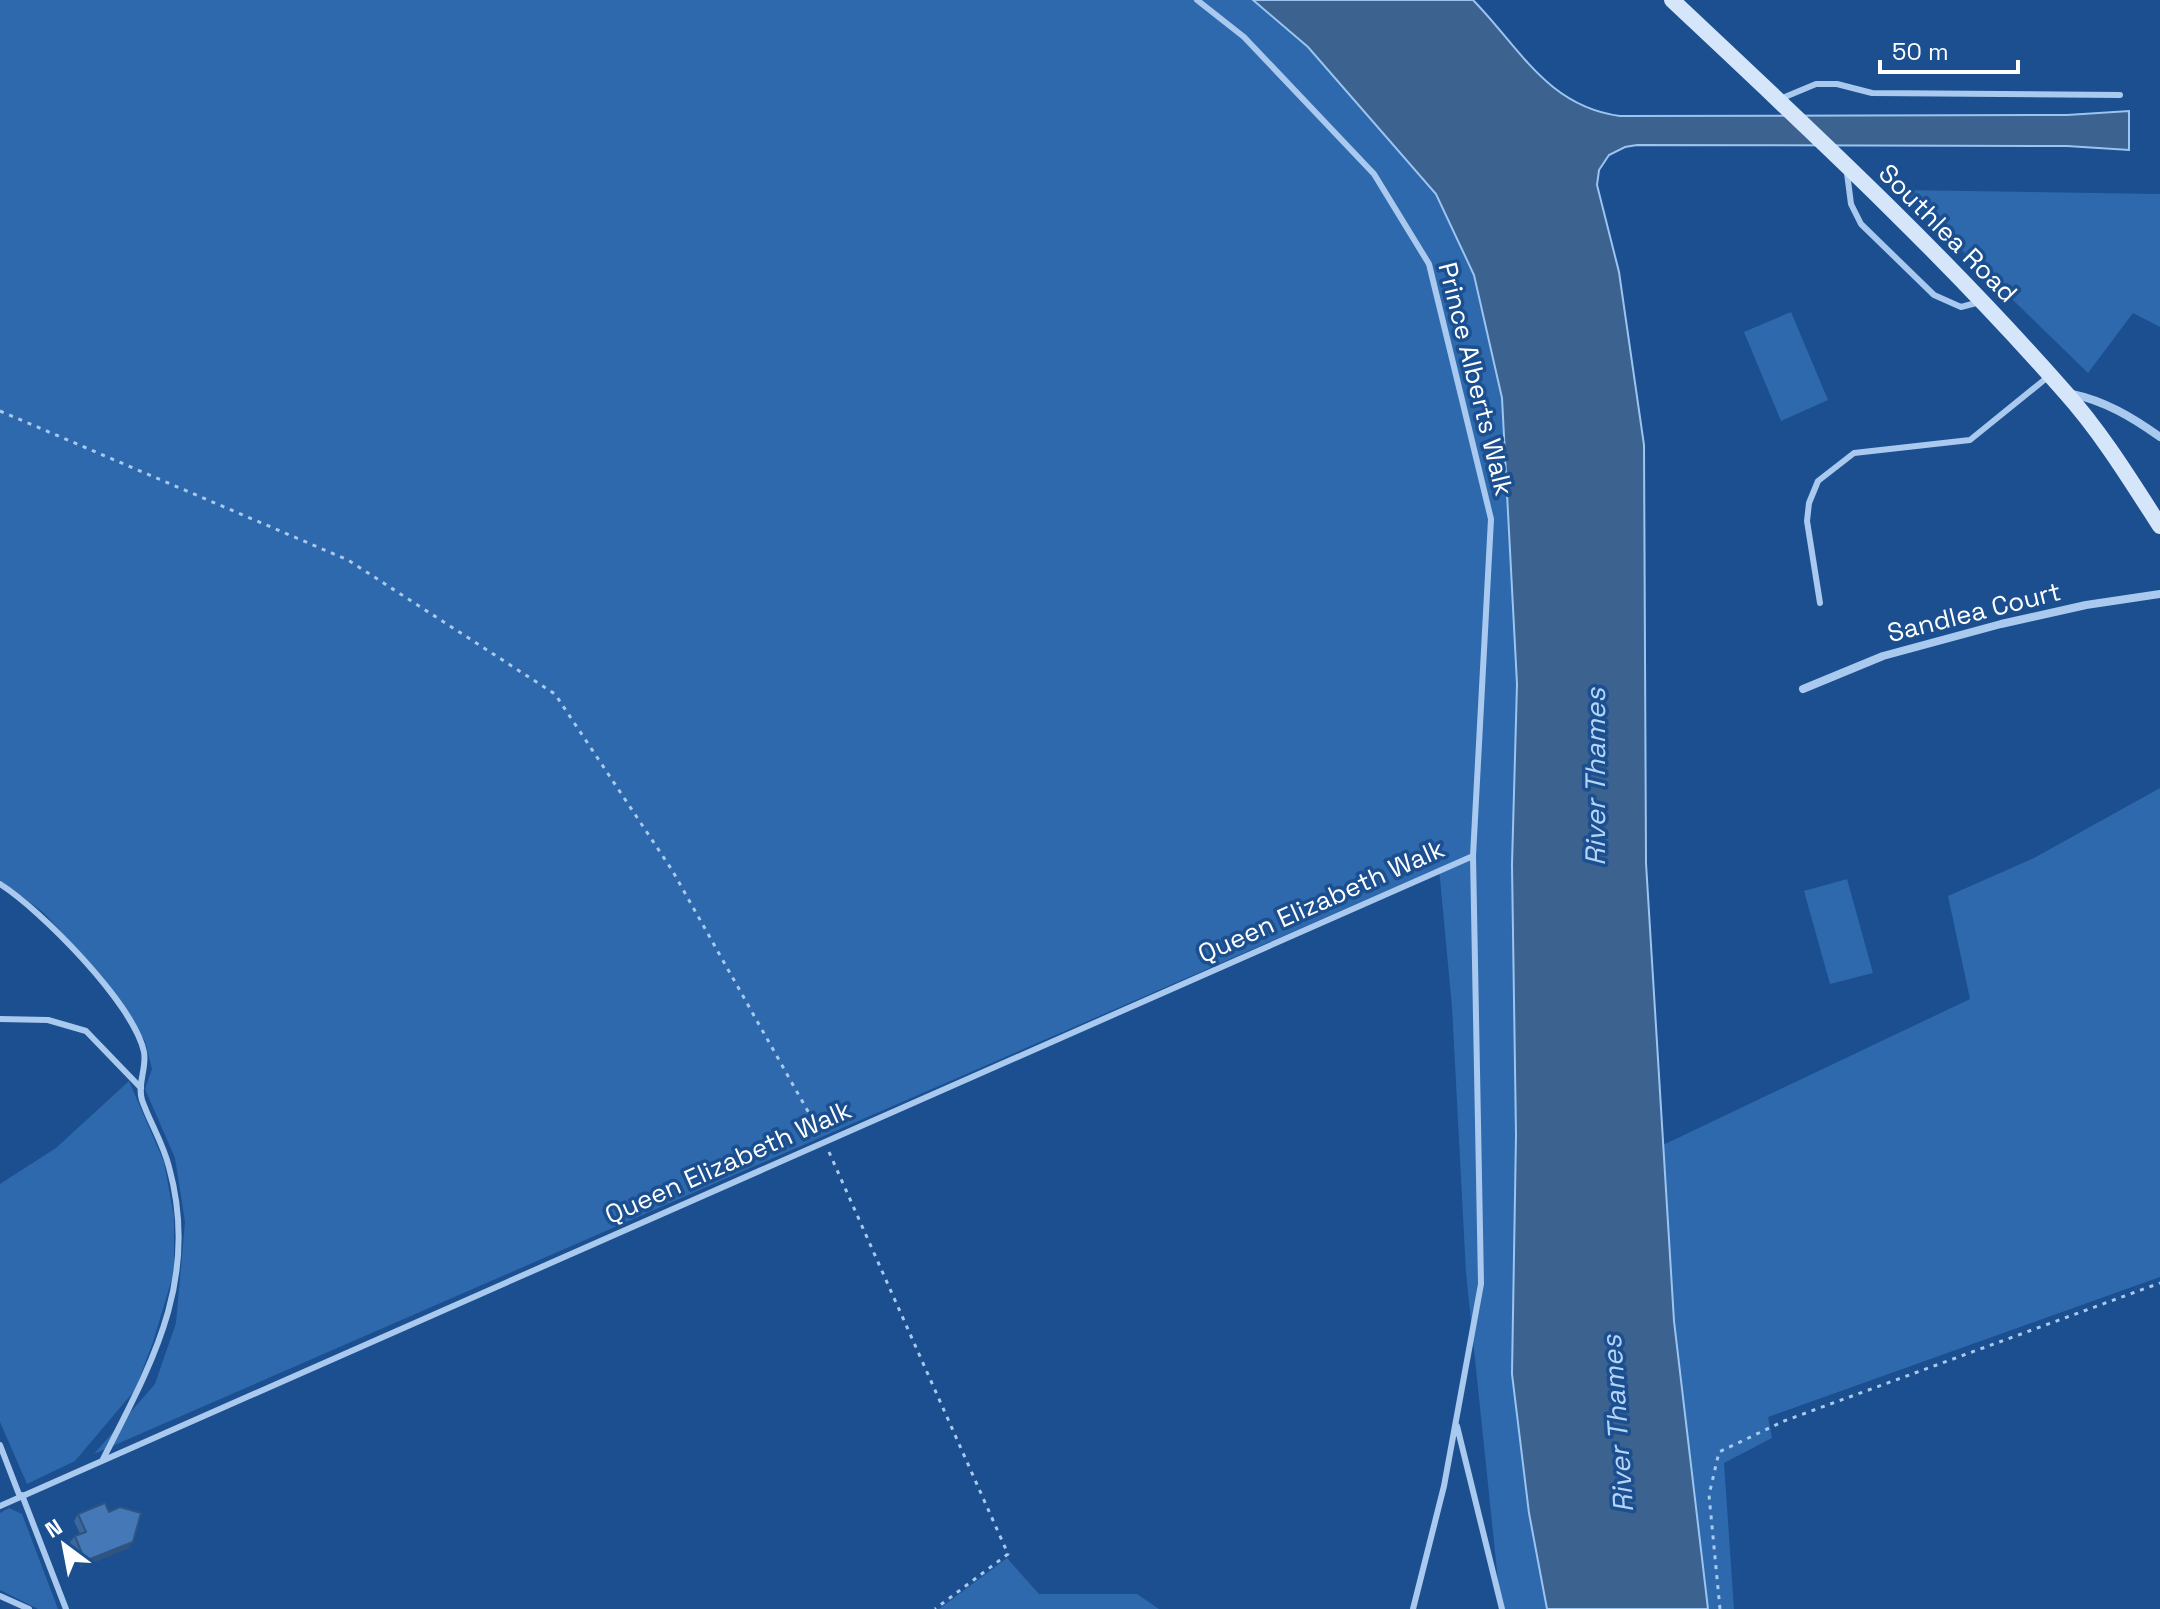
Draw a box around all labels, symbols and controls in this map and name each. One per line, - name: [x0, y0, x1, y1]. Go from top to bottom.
- scale bar: [1880, 24, 2018, 74]
- text: 50 m: [1892, 36, 1949, 67]
- street label: Southlea Road: [1871, 156, 2025, 310]
- street label: Prince Alberts Walk: [1431, 259, 1521, 499]
- street label: Sandlea Court: [1884, 574, 2064, 650]
- water label: River Thames: [1577, 687, 1613, 866]
- street label: Queen Elizabeth Walk: [1192, 831, 1450, 971]
- street label: Queen Elizabeth Walk: [599, 1092, 857, 1232]
- water label: River Thames: [1593, 1333, 1641, 1514]
- north arrow: [24, 1505, 104, 1585]
- text: N: [40, 1512, 67, 1544]

